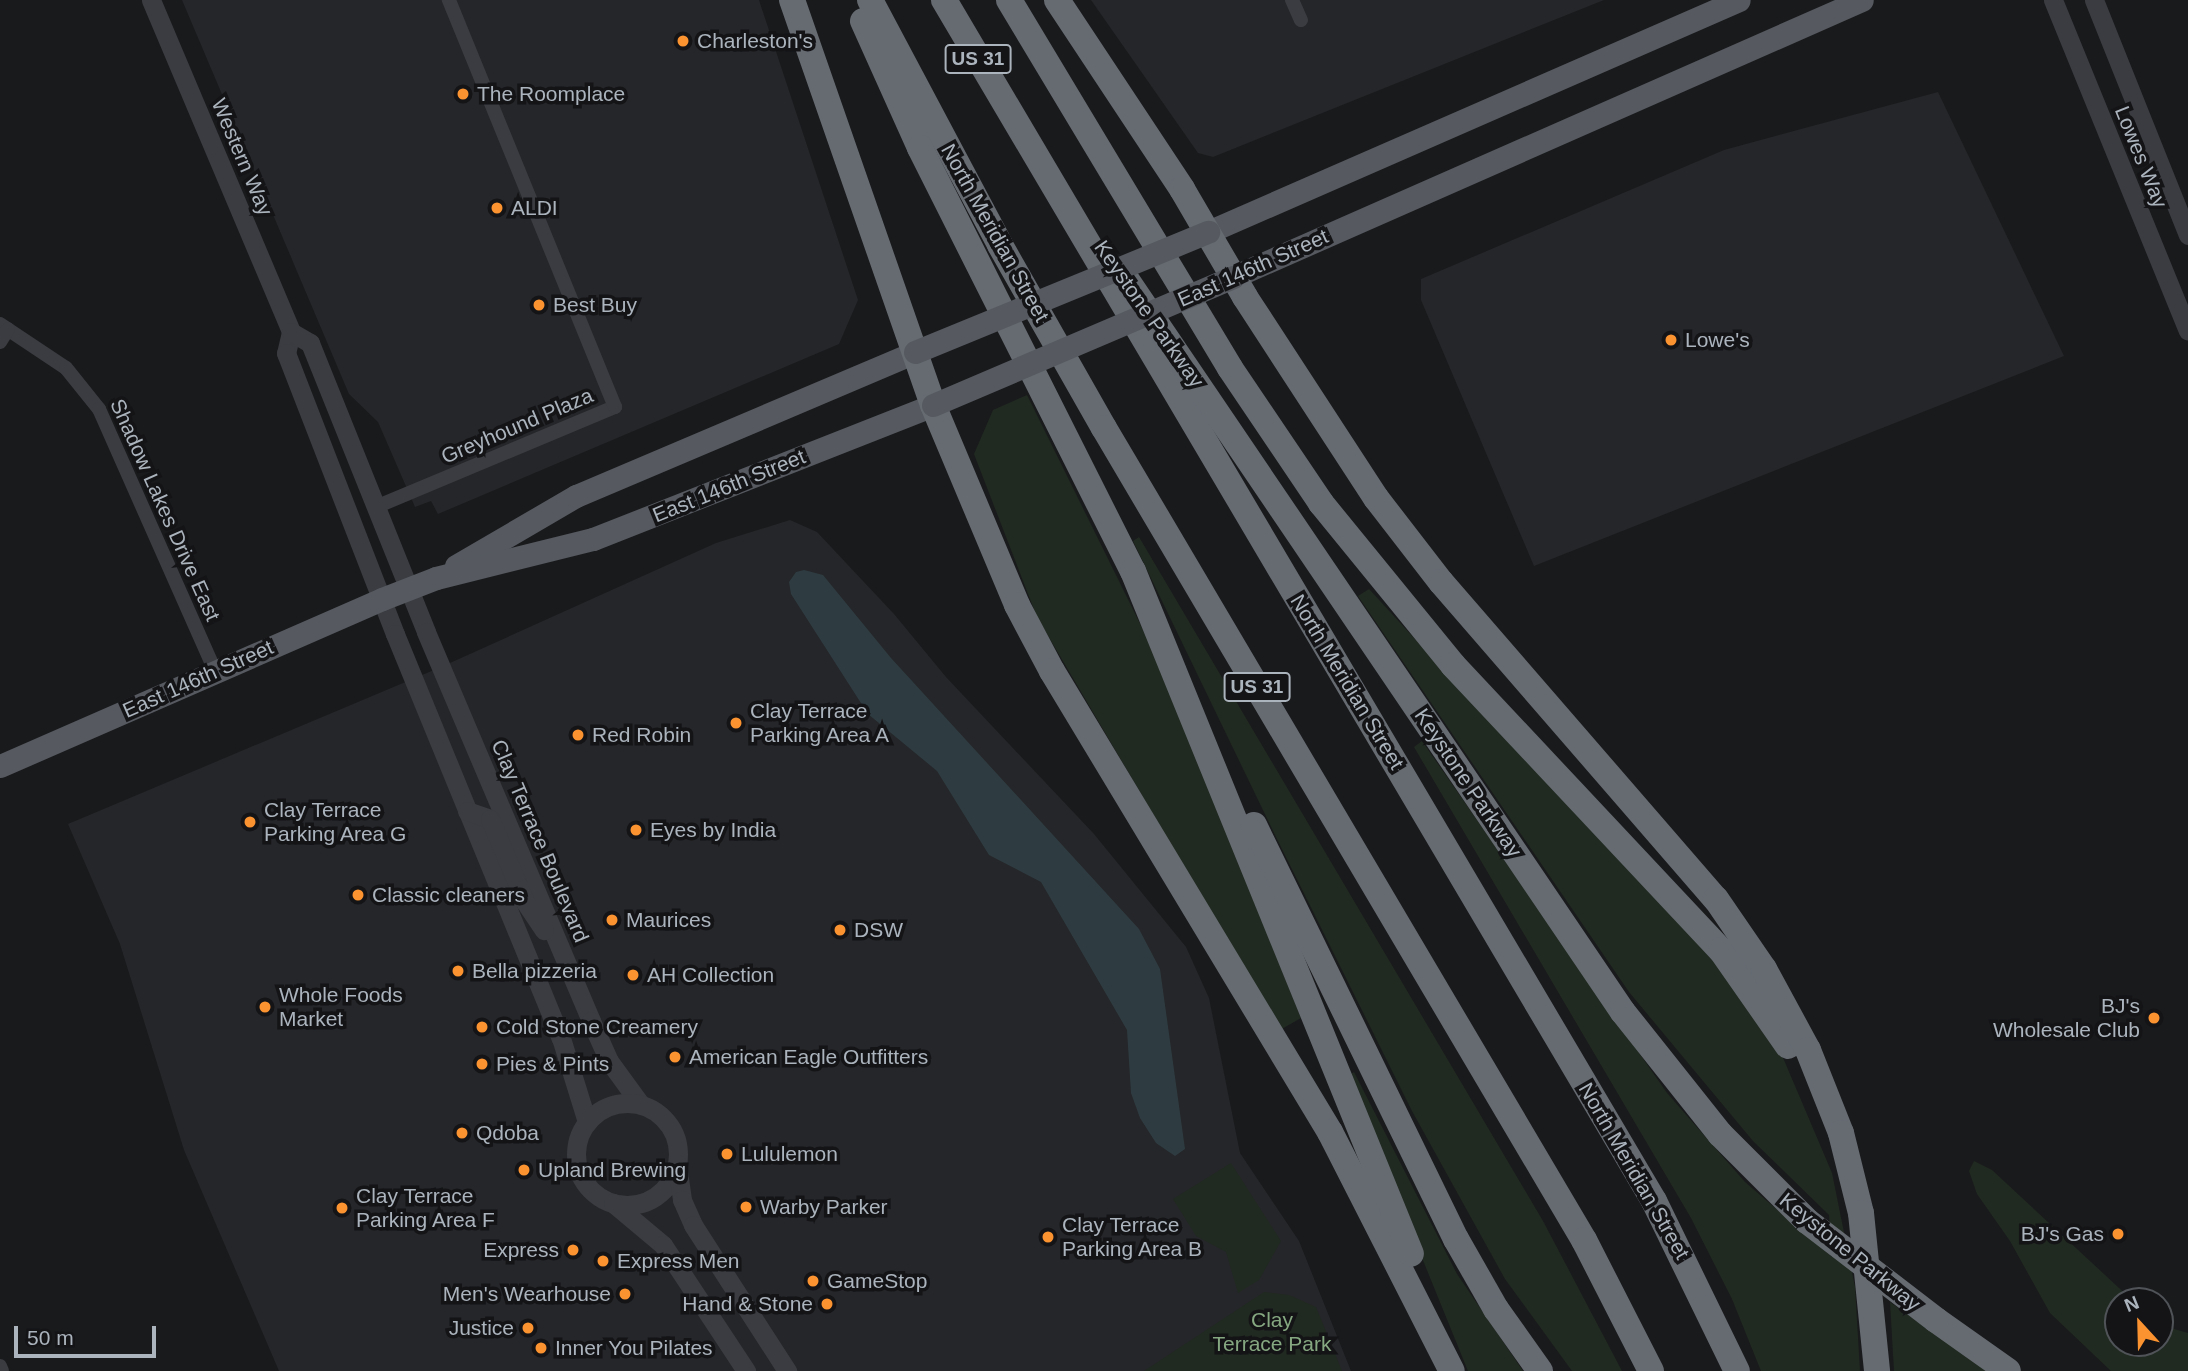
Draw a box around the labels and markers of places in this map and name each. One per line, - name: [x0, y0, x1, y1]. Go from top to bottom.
- place label: Charleston's: [697, 28, 813, 54]
- marker: Charleston's: [675, 33, 691, 49]
- place label: The Roomplace: [477, 81, 625, 107]
- marker: The Roomplace: [455, 86, 471, 102]
- place label: ALDI: [511, 195, 558, 221]
- marker: ALDI: [489, 200, 505, 216]
- place label: Best Buy: [553, 292, 637, 318]
- marker: Best Buy: [531, 297, 547, 313]
- place label: Lowe's: [1685, 327, 1750, 353]
- marker: Lowe's: [1663, 332, 1679, 348]
- place label: Clay Terrace Parking Area A: [750, 698, 891, 748]
- marker: Clay Terrace Parking Area A: [728, 715, 744, 731]
- place label: Red Robin: [592, 722, 691, 748]
- marker: Red Robin: [570, 727, 586, 743]
- place label: Clay Terrace Parking Area G: [264, 797, 408, 847]
- marker: Clay Terrace Parking Area G: [242, 814, 258, 830]
- place label: Eyes by India: [650, 817, 776, 843]
- marker: Eyes by India: [628, 822, 644, 838]
- place label: Classic cleaners: [372, 882, 525, 908]
- marker: Classic cleaners: [350, 887, 366, 903]
- place label: Maurices: [626, 907, 711, 933]
- marker: Maurices: [604, 912, 620, 928]
- place label: DSW: [854, 917, 903, 943]
- marker: DSW: [832, 922, 848, 938]
- place label: Bella pizzeria: [472, 958, 597, 984]
- place label: AH Collection: [647, 962, 774, 988]
- marker: Bella pizzeria: [450, 963, 466, 979]
- marker: AH Collection: [625, 967, 641, 983]
- place label: Whole Foods Market: [279, 982, 403, 1032]
- place label: BJ's Wholesale Club: [1993, 993, 2140, 1043]
- marker: Whole Foods Market: [257, 999, 273, 1015]
- marker: BJ's Wholesale Club: [2146, 1010, 2162, 1026]
- place label: Cold Stone Creamery: [496, 1014, 698, 1040]
- marker: Cold Stone Creamery: [474, 1019, 490, 1035]
- place label: American Eagle Outfitters: [689, 1044, 928, 1070]
- marker: American Eagle Outfitters: [667, 1049, 683, 1065]
- place label: Pies & Pints: [496, 1051, 609, 1077]
- marker: Pies & Pints: [474, 1056, 490, 1072]
- place label: Qdoba: [476, 1120, 539, 1146]
- marker: Qdoba: [454, 1125, 470, 1141]
- place label: Lululemon: [741, 1141, 838, 1167]
- marker: Lululemon: [719, 1146, 735, 1162]
- place label: Upland Brewing: [538, 1157, 686, 1183]
- marker: Upland Brewing: [516, 1162, 532, 1178]
- place label: Clay Terrace Parking Area F: [356, 1183, 496, 1233]
- place label: Warby Parker: [760, 1194, 888, 1220]
- marker: Warby Parker: [738, 1199, 754, 1215]
- marker: Clay Terrace Parking Area F: [334, 1200, 350, 1216]
- place label: Clay Terrace Parking Area B: [1062, 1212, 1203, 1262]
- place label: BJ's Gas: [2021, 1221, 2104, 1247]
- marker: BJ's Gas: [2110, 1226, 2126, 1242]
- marker: Clay Terrace Parking Area B: [1040, 1229, 1056, 1245]
- place label: Express: [483, 1237, 559, 1263]
- marker: Express: [565, 1242, 581, 1258]
- place label: Express Men: [617, 1248, 740, 1274]
- marker: Express Men: [595, 1253, 611, 1269]
- place label: GameStop: [827, 1268, 927, 1294]
- marker: GameStop: [805, 1273, 821, 1289]
- place label: Men's Wearhouse: [443, 1281, 611, 1307]
- marker: Men's Wearhouse: [617, 1286, 633, 1302]
- place label: Hand & Stone: [682, 1291, 813, 1317]
- marker: Hand & Stone: [819, 1296, 835, 1312]
- place label: Justice: [449, 1315, 514, 1341]
- marker: Justice: [520, 1320, 536, 1336]
- place label: Inner You Pilates: [555, 1335, 713, 1361]
- marker: Inner You Pilates: [533, 1340, 549, 1356]

